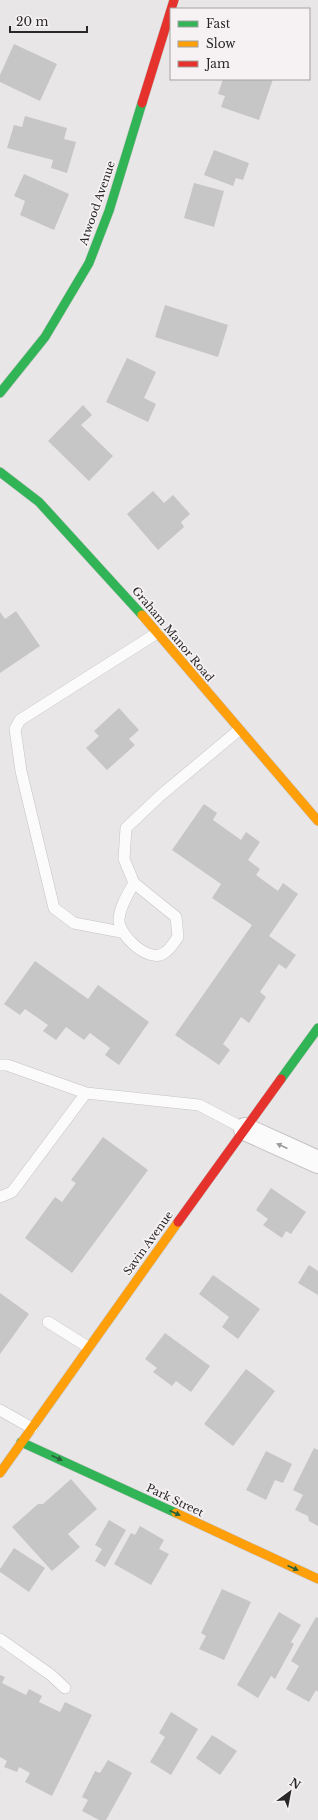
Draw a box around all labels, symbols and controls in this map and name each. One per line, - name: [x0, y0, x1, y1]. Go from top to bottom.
- scale bar: [10, 8, 87, 34]
- legend: [170, 8, 310, 80]
- text: 20 m: [16, 14, 48, 29]
- text: Fast: [206, 16, 231, 31]
- text: Slow: [206, 36, 236, 51]
- text: Jam: [204, 56, 230, 71]
- street label: Atwood Avenue: [76, 159, 118, 248]
- street label: Graham Manor Road: [129, 584, 217, 685]
- one-way arrow: [277, 1143, 288, 1149]
- street label: Savin Avenue: [120, 1208, 176, 1278]
- one-way arrow: [51, 1455, 63, 1462]
- street label: Park Street: [144, 1481, 207, 1520]
- one-way arrow: [169, 1510, 181, 1516]
- one-way arrow: [287, 1564, 299, 1571]
- north arrow: [270, 1772, 310, 1812]
- text: N: [287, 1775, 304, 1793]

